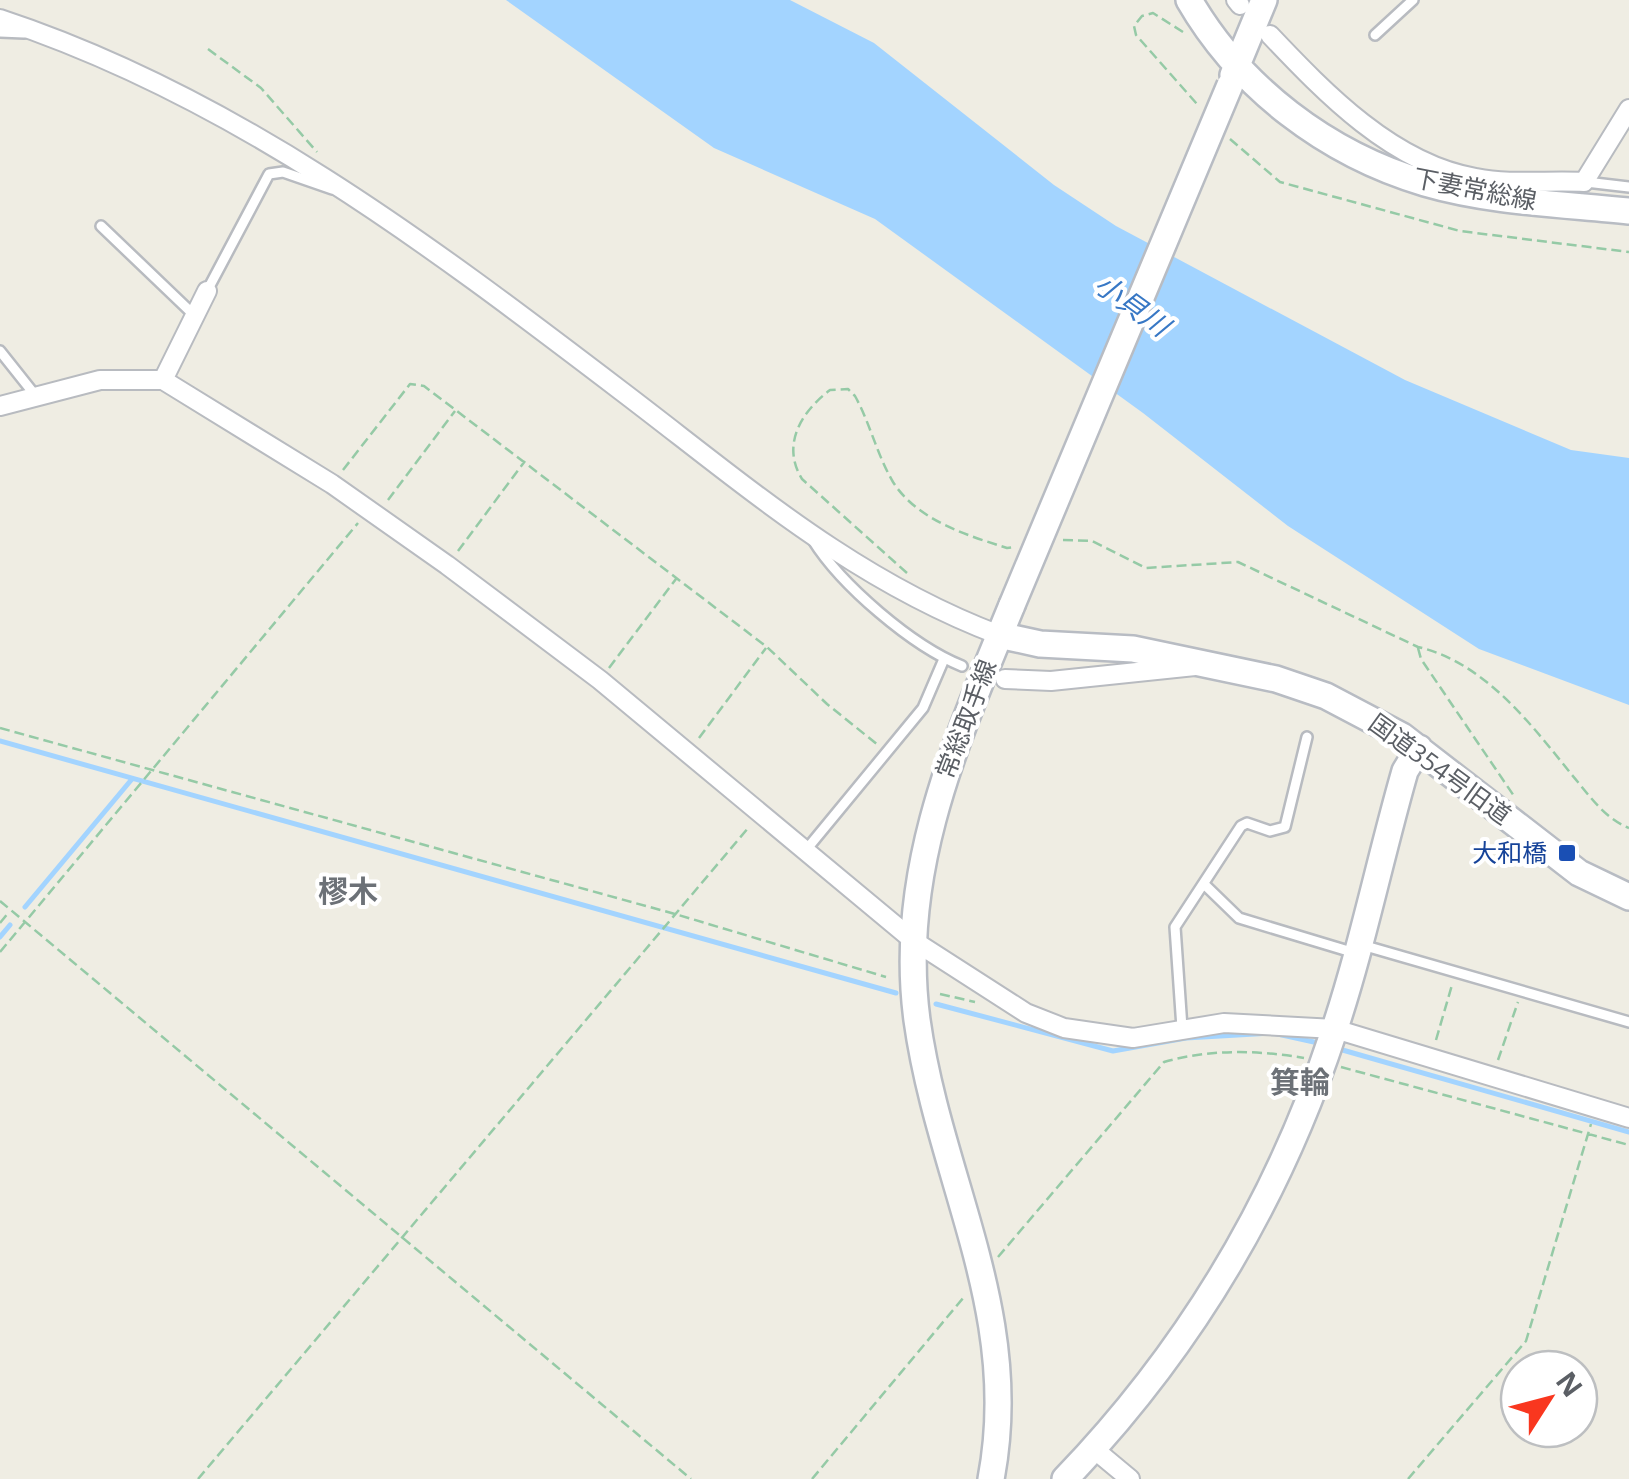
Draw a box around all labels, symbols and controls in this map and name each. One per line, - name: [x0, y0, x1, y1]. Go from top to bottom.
- street label: 下妻常総線: [1411, 159, 1540, 217]
- water label: 小貝川: [1087, 264, 1180, 346]
- street label: 常総取手線: [927, 654, 1003, 783]
- street label: 国道354号旧道: [1363, 705, 1518, 831]
- place label: 大和橋: [1472, 835, 1547, 869]
- marker: 大和橋: [1556, 842, 1578, 864]
- district label: 樛木: [318, 870, 378, 911]
- district label: 箕輪: [1270, 1061, 1330, 1102]
- north arrow: [1499, 1349, 1599, 1449]
- text: N: [1548, 1363, 1592, 1404]

